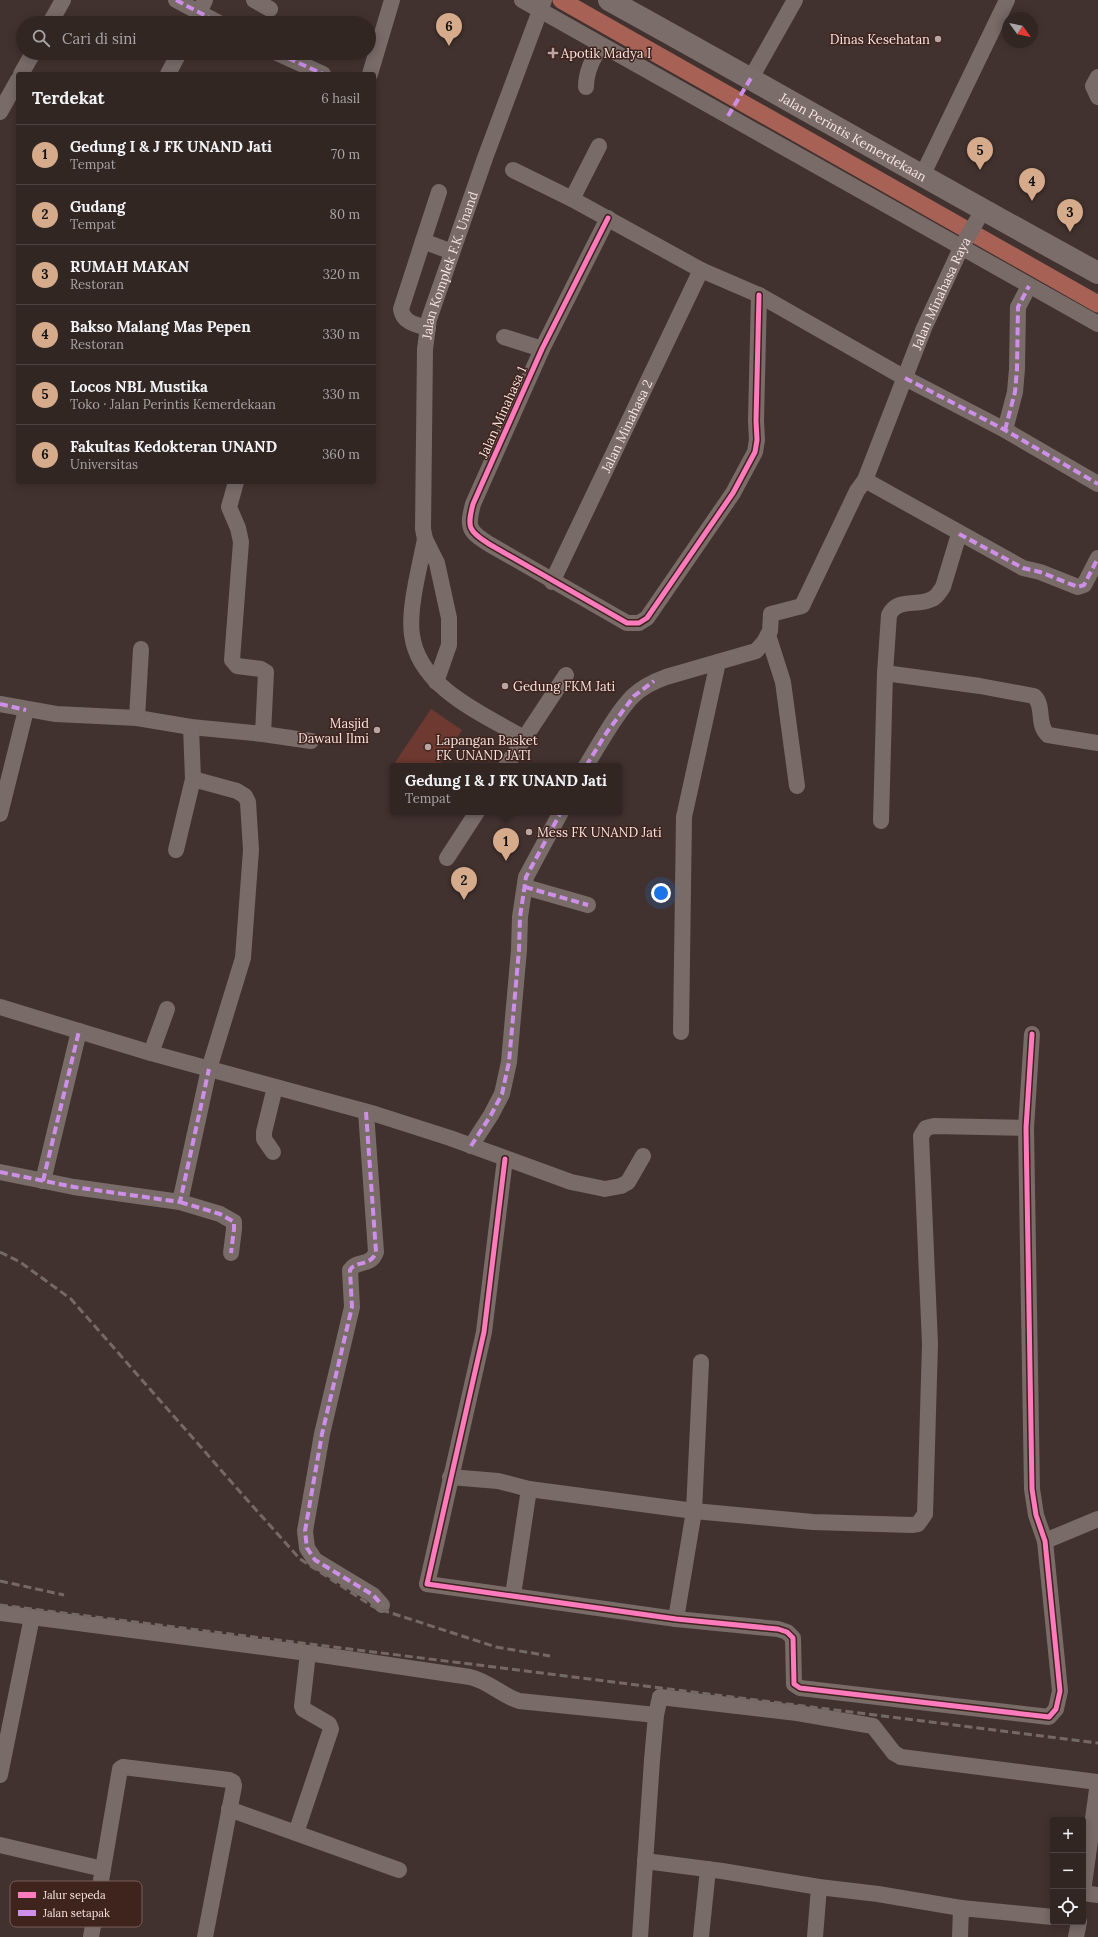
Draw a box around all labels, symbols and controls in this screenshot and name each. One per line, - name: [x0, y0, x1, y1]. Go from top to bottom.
- north arrow: [1002, 12, 1038, 48]
- pin: 6: [436, 13, 462, 46]
- search box: [16, 16, 376, 60]
- icon: search: [30, 27, 52, 49]
- text: Cari di sini: [62, 29, 137, 48]
- place label: Dinas Kesehatan: [830, 31, 930, 48]
- marker: Dinas Kesehatan: [933, 34, 943, 44]
- place label: Apotik Madya I: [560, 45, 651, 62]
- marker: Apotik Madya I: [548, 48, 558, 58]
- text: Terdekat: [32, 87, 105, 109]
- street label: Jalan Perintis Kemerdekaan: [776, 88, 930, 185]
- text: 6 hasil: [321, 90, 360, 107]
- text: Gedung I & J FK UNAND Jati: [70, 137, 272, 156]
- pin: 5: [967, 137, 993, 170]
- text: 1: [42, 146, 48, 163]
- text: 70 m: [331, 146, 360, 163]
- text: Tempat: [70, 156, 116, 173]
- pin: 4: [1019, 168, 1045, 201]
- street label: Jalan Komplek F.K. Unand: [418, 189, 482, 341]
- text: Gudang: [70, 197, 125, 216]
- pin: 3: [1057, 199, 1083, 232]
- text: 2: [42, 206, 48, 223]
- text: 80 m: [330, 206, 360, 223]
- text: Tempat: [70, 216, 116, 233]
- street label: Jalan Minahasa Raya: [908, 234, 975, 353]
- text: RUMAH MAKAN: [70, 257, 189, 276]
- text: 3: [41, 266, 49, 283]
- text: 320 m: [323, 266, 360, 283]
- text: Restoran: [70, 276, 124, 293]
- text: Bakso Malang Mas Pepen: [70, 317, 251, 336]
- text: 4: [41, 326, 49, 343]
- text: 330 m: [322, 326, 360, 343]
- text: Restoran: [70, 336, 124, 353]
- street label: Jalan Minahasa 1: [474, 364, 530, 462]
- text: Locos NBL Mustika: [70, 377, 208, 396]
- street label: Jalan Minahasa 2: [597, 377, 656, 476]
- text: 5: [41, 386, 49, 403]
- text: 330 m: [322, 386, 360, 403]
- text: Toko · Jalan Perintis Kemerdekaan: [70, 396, 276, 413]
- text: Fakultas Kedokteran UNAND: [70, 437, 277, 456]
- text: 6: [41, 446, 49, 463]
- text: 360 m: [322, 446, 360, 463]
- text: Universitas: [70, 456, 138, 473]
- place label: Gedung FKM Jati: [513, 678, 616, 695]
- marker: Gedung FKM Jati: [500, 681, 510, 691]
- place label: Masjid Dawaul Ilmi: [298, 715, 369, 747]
- marker: Masjid Dawaul Ilmi: [372, 725, 382, 735]
- place label: Lapangan Basket FK UNAND JATI: [436, 732, 538, 764]
- marker: Lapangan Basket FK UNAND JATI: [423, 742, 433, 752]
- popup: [390, 763, 622, 815]
- text: Gedung I & J FK UNAND Jati: [405, 771, 607, 790]
- text: Tempat: [405, 790, 451, 807]
- place label: Mess FK UNAND Jati: [537, 824, 662, 841]
- marker: Mess FK UNAND Jati: [524, 827, 534, 837]
- pin: 1: [493, 828, 519, 861]
- pin: 2: [451, 867, 477, 900]
- your location: [651, 883, 671, 903]
- map controls: [1050, 1817, 1086, 1925]
- button: +: [1050, 1817, 1086, 1853]
- button: −: [1050, 1853, 1086, 1889]
- legend: [10, 1881, 142, 1927]
- text: Jalur sepeda: [42, 1888, 106, 1902]
- button: locate: [1050, 1889, 1086, 1925]
- text: Jalan setapak: [42, 1906, 110, 1920]

